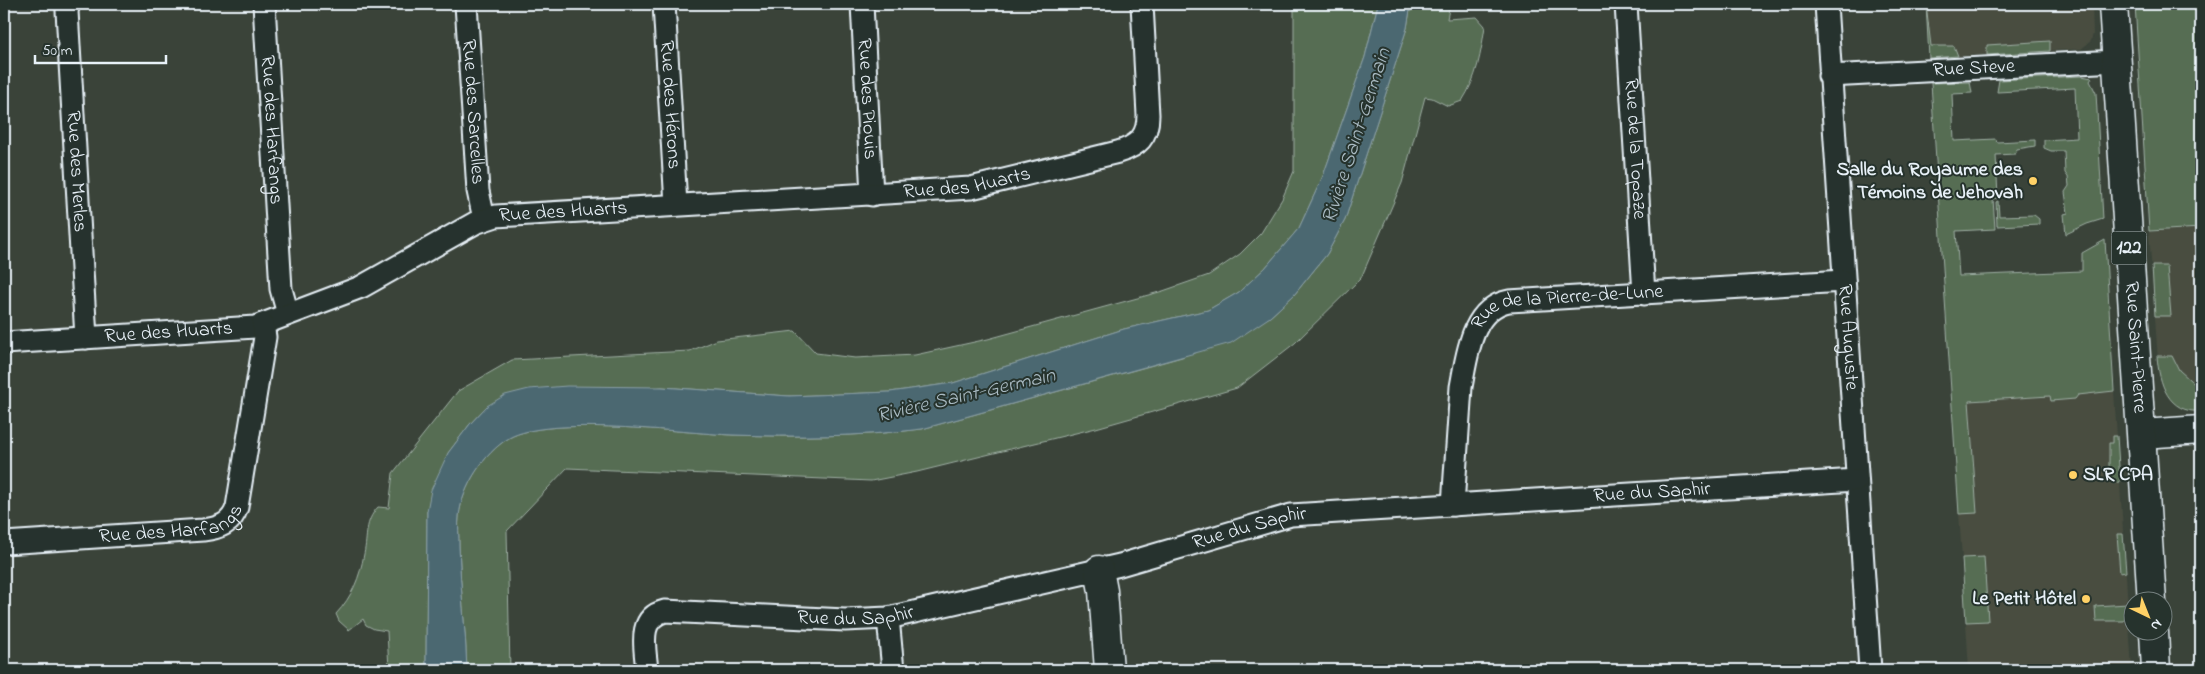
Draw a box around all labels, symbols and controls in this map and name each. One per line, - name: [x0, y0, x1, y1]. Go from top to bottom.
- scale bar: [35, 32, 166, 64]
- street label: Rue des Piouis: [849, 37, 885, 160]
- street label: Rue des Sarcelles: [454, 38, 492, 185]
- text: 50 m: [42, 40, 73, 62]
- street label: Rue des Hérons: [652, 40, 688, 170]
- water label: Rivière Saint-Germain: [1315, 44, 1400, 227]
- street label: Rue Steve: [1932, 52, 2016, 85]
- street label: Rue des Harfangs: [253, 54, 290, 205]
- street label: Rue de la Topaze: [1616, 77, 1654, 220]
- street label: Rue des Merles: [58, 110, 94, 233]
- place label: Salle du Royaume des Témoins de Jehovah: [1836, 156, 2023, 208]
- street label: Rue des Huarts: [902, 159, 1034, 206]
- marker: Salle du Royaume des Témoins de Jehovah: [2027, 175, 2039, 187]
- street label: Rue des Huarts: [498, 194, 628, 230]
- road number: 122: [2112, 232, 2146, 264]
- street label: Rue de la Pierre-de-Lune: [1464, 277, 1664, 335]
- street label: Rue Saint-Pierre: [2117, 280, 2154, 414]
- street label: Rue Auguste: [1830, 283, 1866, 391]
- street label: Rue des Huarts: [103, 314, 234, 351]
- water label: Rivière Saint-Germain: [874, 361, 1059, 431]
- place label: SLR CPA: [2083, 461, 2153, 490]
- marker: SLR CPA: [2067, 469, 2079, 481]
- street label: Rue du Saphir: [1593, 475, 1712, 511]
- street label: Rue des Harfangs: [98, 500, 251, 551]
- street label: Rue du Saphir: [1189, 500, 1308, 558]
- place label: Le Petit Hôtel: [1972, 585, 2076, 614]
- north arrow: [2122, 592, 2172, 642]
- marker: Le Petit Hôtel: [2080, 593, 2092, 605]
- street label: Rue du Saphir: [796, 598, 918, 634]
- text: N: [2145, 614, 2166, 635]

